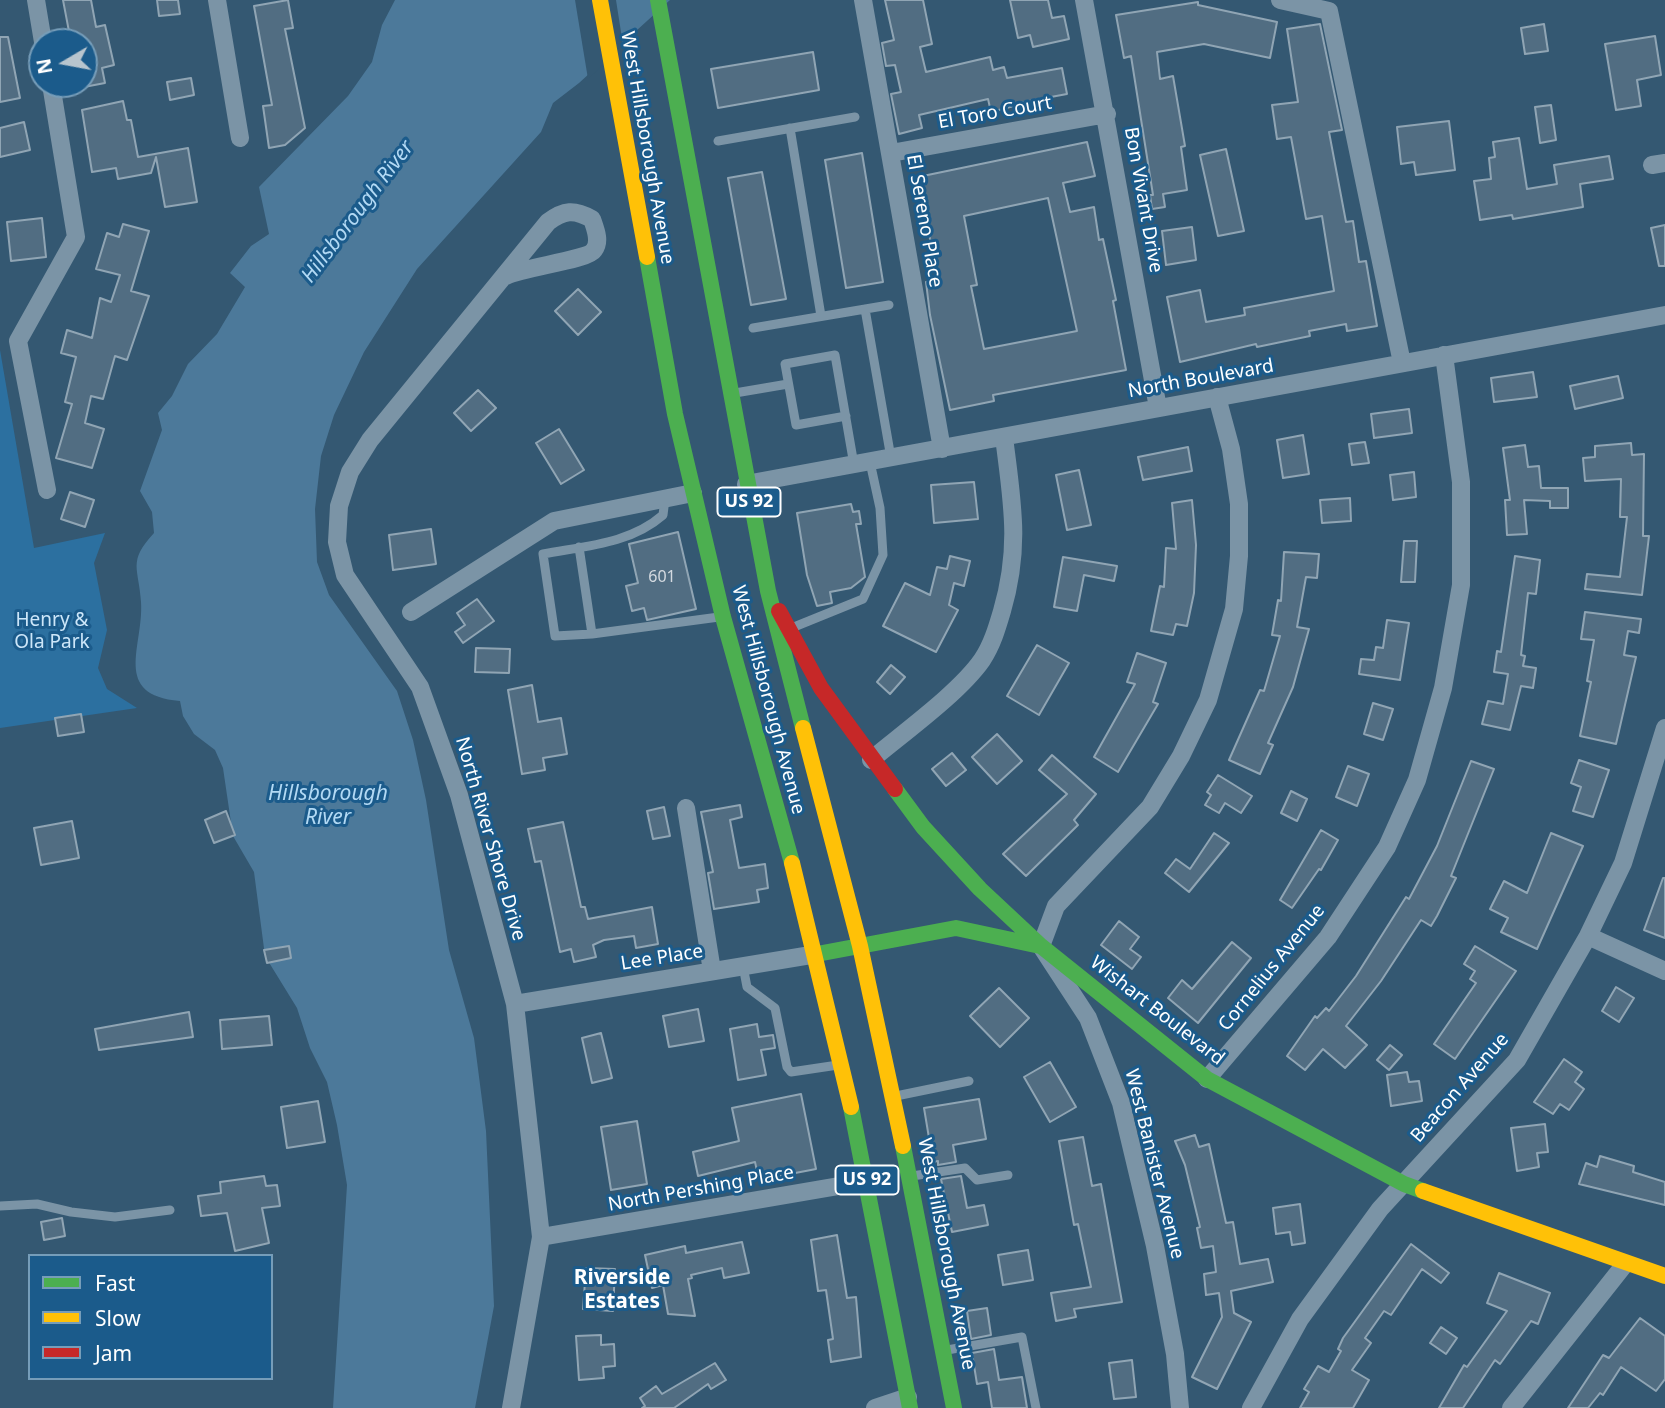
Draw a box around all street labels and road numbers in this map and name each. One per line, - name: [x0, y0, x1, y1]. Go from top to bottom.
- street label: West Hillsborough Avenue: [615, 30, 679, 266]
- street label: El Toro Court: [936, 92, 1054, 134]
- street label: Bon Vivant Drive: [1119, 125, 1167, 275]
- street label: El Sereno Place: [901, 153, 947, 289]
- street label: North Boulevard: [1126, 355, 1276, 403]
- road number: US 92: [718, 488, 780, 516]
- street label: West Hillsborough Avenue: [726, 583, 810, 817]
- street label: North River Shore Drive: [450, 734, 530, 944]
- street label: Cornelius Avenue: [1214, 900, 1330, 1036]
- street label: Lee Place: [619, 940, 705, 976]
- street label: Wishart Boulevard: [1085, 952, 1229, 1070]
- street label: Beacon Avenue: [1406, 1029, 1514, 1147]
- street label: West Banister Avenue: [1119, 1067, 1189, 1261]
- street label: West Hillsborough Avenue: [912, 1136, 980, 1372]
- street label: North Pershing Place: [606, 1161, 796, 1217]
- road number: US 92: [836, 1166, 898, 1195]

